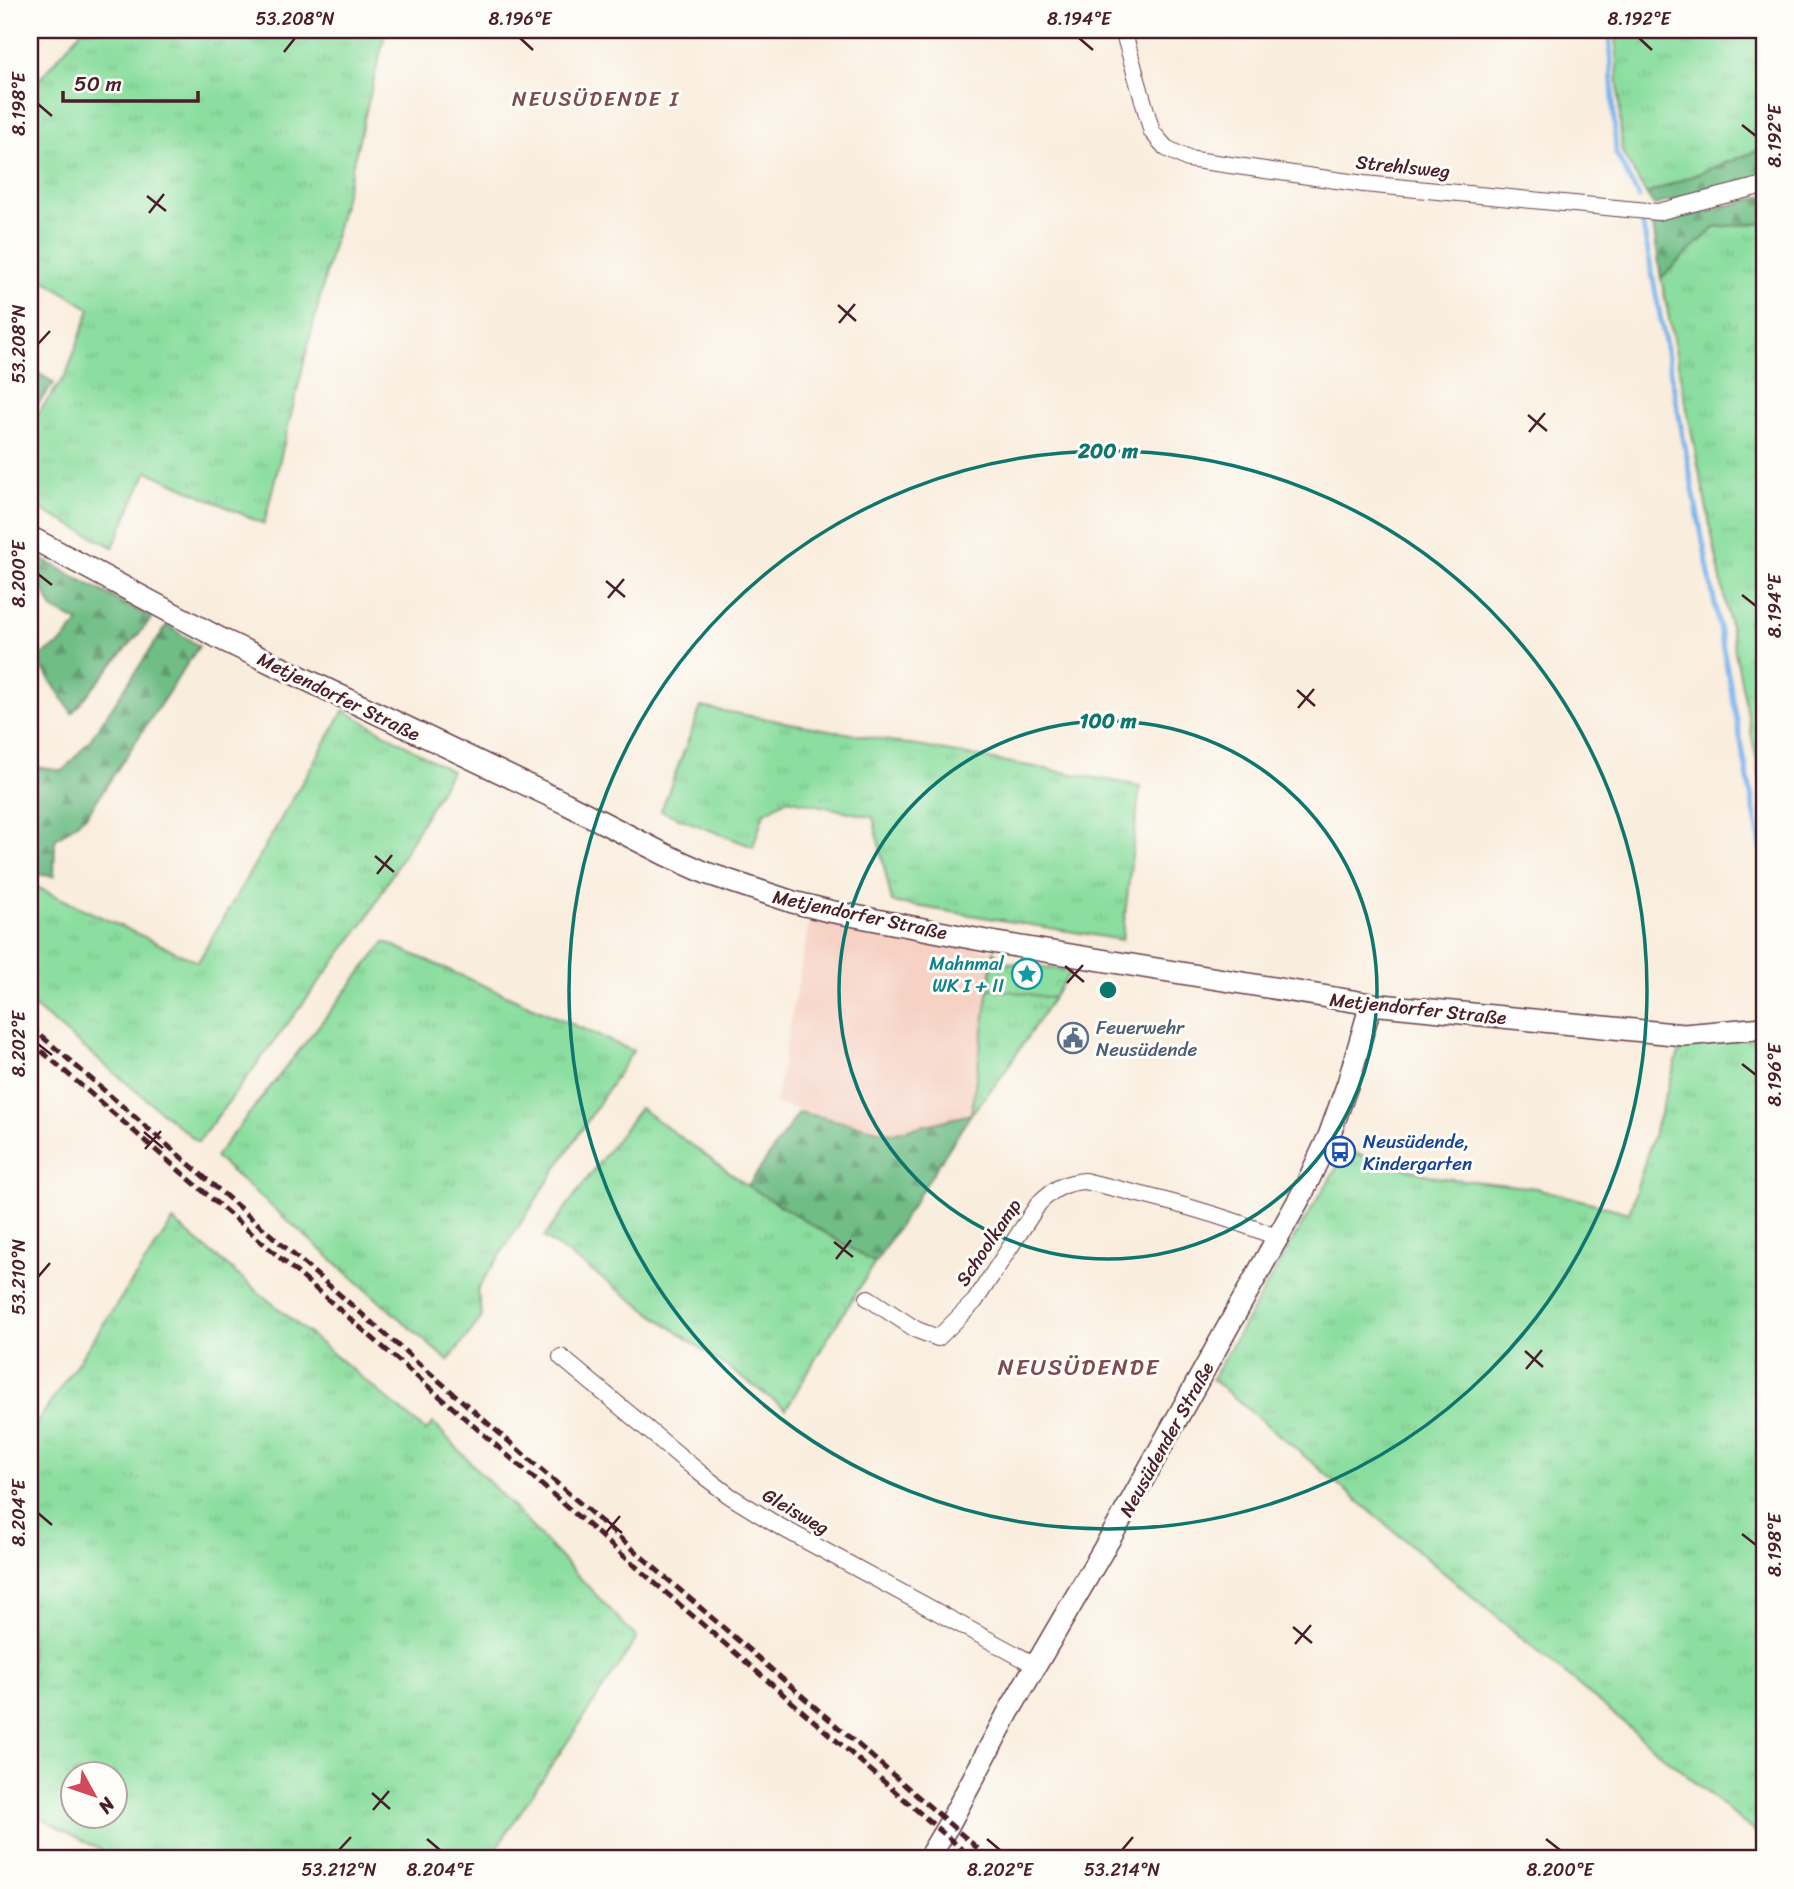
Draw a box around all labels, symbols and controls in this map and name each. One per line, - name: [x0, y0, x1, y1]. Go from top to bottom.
- text: 53.208°N: [255, 3, 335, 35]
- text: 8.196°E: [489, 3, 552, 35]
- text: 8.194°E: [1047, 3, 1112, 35]
- text: 8.192°E: [1607, 3, 1672, 35]
- scale bar: [63, 60, 198, 104]
- text: 50 m: [74, 65, 122, 103]
- text: 8.198°E: [3, 71, 35, 136]
- district label: NEUSÜDENDE I: [512, 80, 680, 118]
- text: 8.192°E: [1759, 103, 1791, 168]
- street label: Strehlsweg: [1354, 145, 1452, 188]
- text: 53.208°N: [3, 304, 35, 384]
- text: 200 m: [1077, 432, 1139, 470]
- text: 8.200°E: [3, 539, 35, 608]
- text: 8.194°E: [1759, 573, 1791, 638]
- street label: Metjendorfer Straße: [252, 643, 426, 750]
- text: 100 m: [1079, 702, 1137, 740]
- street label: Metjendorfer Straße: [770, 880, 950, 949]
- place label: Mahnmal WK I + II: [929, 947, 1005, 1002]
- place icon: Mahnmal WK I + II: [1010, 957, 1044, 991]
- centre of rings: [1096, 978, 1120, 1002]
- street label: Metjendorfer Straße: [1328, 983, 1508, 1034]
- text: 8.202°E: [3, 1010, 35, 1077]
- place label: Feuerwehr Neusüdende: [1096, 1011, 1198, 1066]
- public building icon: Feuerwehr Neusüdende: [1056, 1021, 1090, 1055]
- text: 8.196°E: [1759, 1043, 1791, 1106]
- place label: Neusüdende, Kindergarten: [1363, 1125, 1472, 1180]
- bus stop icon: Neusüdende, Kindergarten: [1323, 1135, 1357, 1169]
- street label: Schoolkamp: [947, 1191, 1030, 1293]
- text: 53.210°N: [3, 1238, 35, 1315]
- district label: NEUSÜDENDE: [998, 1347, 1160, 1388]
- street label: Neusüdender Straße: [1110, 1355, 1223, 1523]
- text: 8.204°E: [3, 1478, 35, 1547]
- street label: Gleisweg: [756, 1479, 836, 1544]
- text: 8.198°E: [1759, 1512, 1791, 1577]
- north arrow: [60, 1759, 130, 1829]
- text: N: [89, 1789, 124, 1822]
- text: 53.212°N: [302, 1854, 377, 1886]
- text: 8.204°E: [407, 1854, 475, 1886]
- text: 8.202°E: [967, 1854, 1034, 1886]
- text: 53.214°N: [1084, 1854, 1160, 1886]
- text: 8.200°E: [1526, 1854, 1595, 1886]

